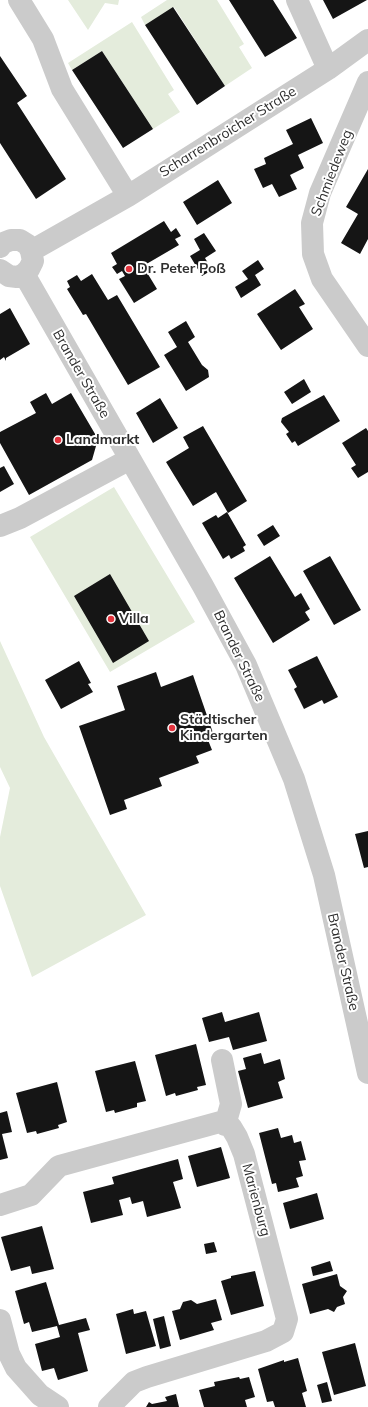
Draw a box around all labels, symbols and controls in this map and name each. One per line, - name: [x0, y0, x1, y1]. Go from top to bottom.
- street label: Scharrenbroicher Straße: [157, 83, 299, 181]
- street label: Schmiedeweg: [308, 127, 356, 219]
- place label: Dr. Peter Poß: [137, 261, 226, 277]
- marker: Dr. Peter Poß: [124, 264, 134, 274]
- street label: Brander Straße: [49, 327, 113, 421]
- place label: Landmarkt: [66, 432, 139, 448]
- marker: Landmarkt: [53, 435, 63, 445]
- street label: Brander Straße: [210, 608, 268, 704]
- place label: Villa: [119, 611, 149, 627]
- marker: Villa: [106, 614, 116, 624]
- place label: Städtischer Kindergarten: [180, 712, 268, 744]
- marker: Städtischer Kindergarten: [167, 723, 177, 733]
- street label: Brander Straße: [324, 912, 362, 1012]
- street label: Marienburg: [238, 1162, 274, 1238]

